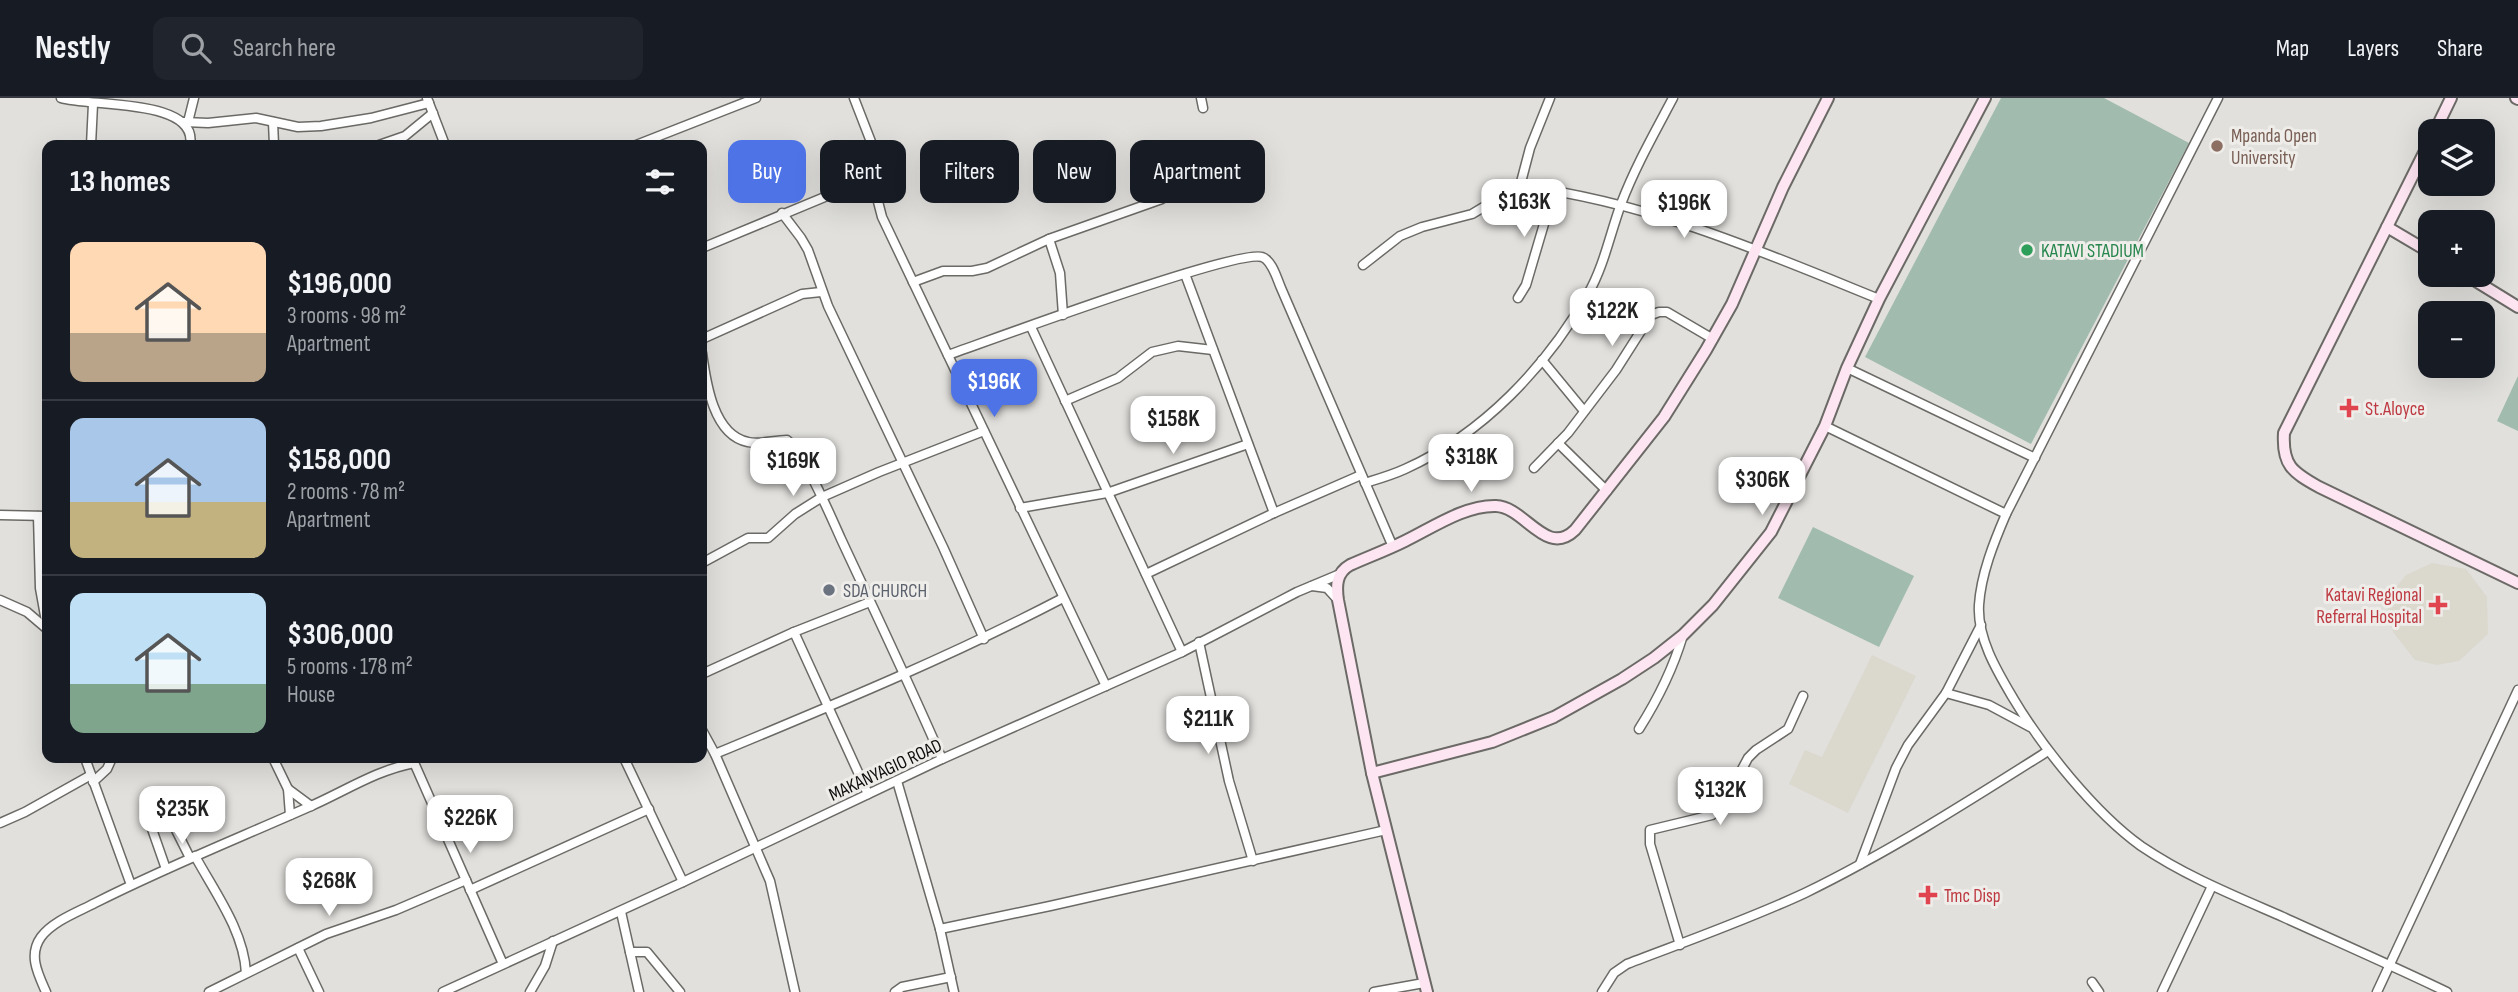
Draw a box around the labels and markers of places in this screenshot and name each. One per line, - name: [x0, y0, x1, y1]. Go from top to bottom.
- place label: Mpanda Open University: [2231, 125, 2317, 170]
- marker: Mpanda Open University: [2209, 138, 2225, 154]
- pin: $163K: [1475, 180, 1573, 239]
- pin: $196K: [1635, 180, 1733, 240]
- place label: KATAVI STADIUM: [2041, 240, 2144, 263]
- marker: KATAVI STADIUM: [2019, 242, 2035, 258]
- pin: $122K: [1563, 288, 1661, 348]
- pin: $196K: [945, 360, 1043, 419]
- pin: $158K: [1124, 396, 1222, 456]
- marker: St.Aloyce: [2339, 398, 2359, 418]
- place label: St.Aloyce: [2365, 398, 2425, 421]
- pin: $318K: [1422, 434, 1520, 494]
- pin: $169K: [744, 438, 842, 498]
- pin: $306K: [1713, 458, 1811, 517]
- place label: SDA CHURCH: [843, 580, 927, 603]
- marker: SDA CHURCH: [821, 582, 837, 598]
- place label: Katavi Regional Referral Hospital: [2316, 584, 2422, 629]
- marker: Katavi Regional Referral Hospital: [2428, 595, 2448, 615]
- pin: $211K: [1159, 696, 1257, 756]
- pin: $132K: [1671, 768, 1769, 827]
- pin: $235K: [133, 786, 231, 846]
- pin: $226K: [421, 796, 519, 855]
- pin: $268K: [280, 858, 378, 918]
- marker: Tmc Disp: [1918, 885, 1938, 905]
- place label: Tmc Disp: [1944, 885, 2001, 908]

